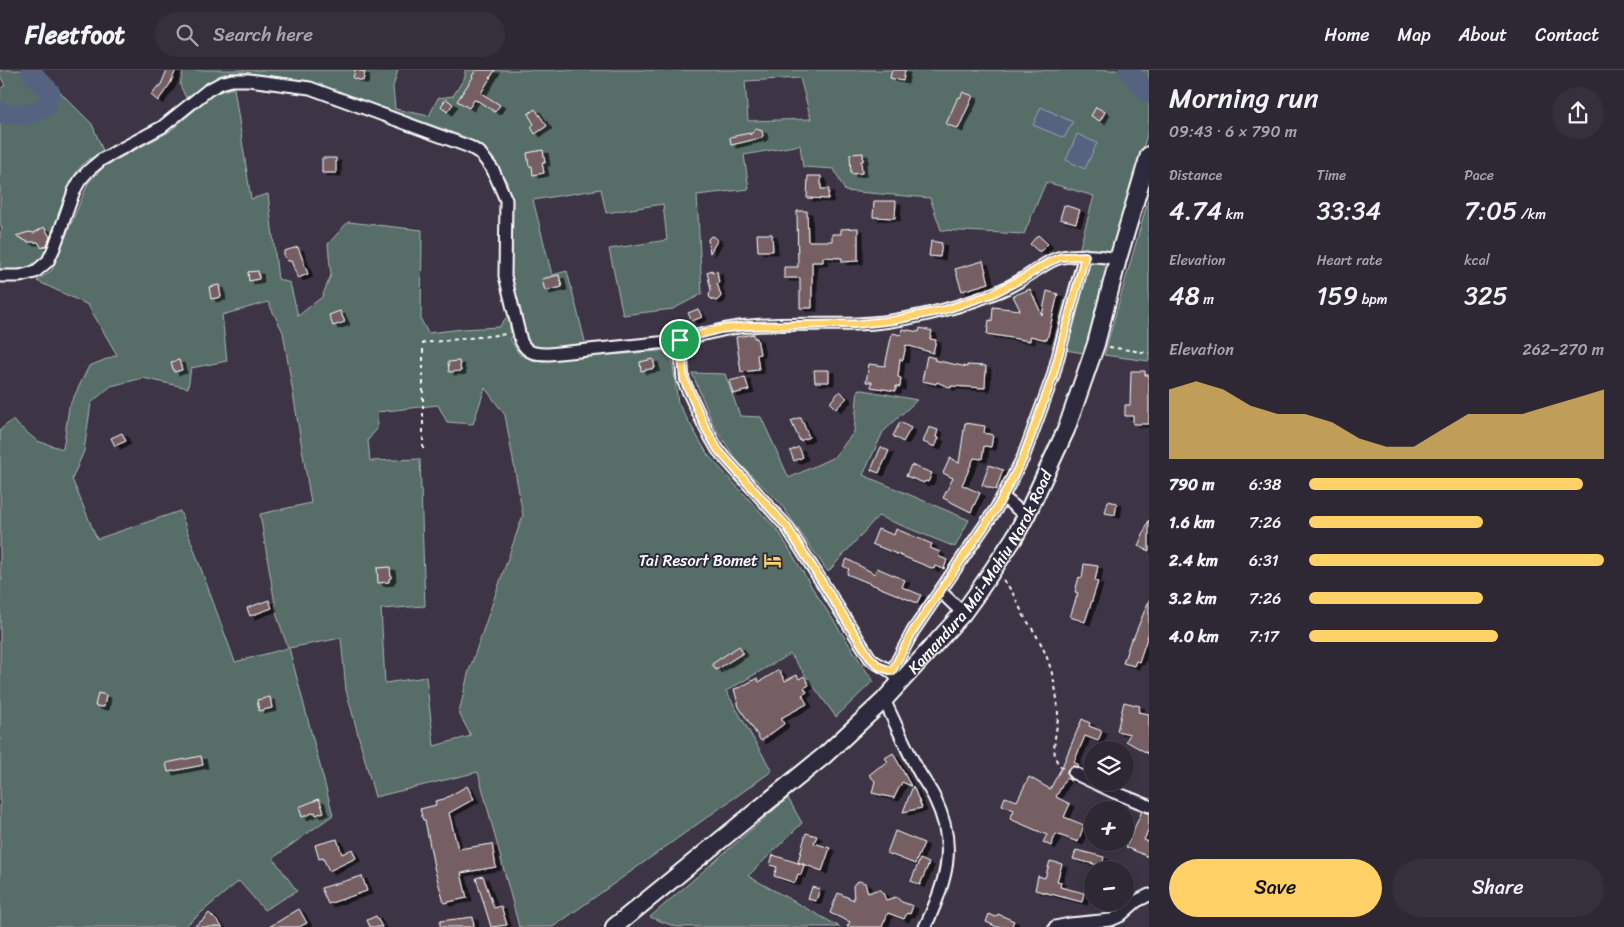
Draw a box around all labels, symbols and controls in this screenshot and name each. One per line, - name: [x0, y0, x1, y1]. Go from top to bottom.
- search box: [155, 12, 505, 57]
- text: Fleetfoot: [25, 14, 125, 56]
- text: Search here: [213, 18, 313, 51]
- text: Home: [1325, 19, 1370, 51]
- text: Map: [1398, 19, 1431, 51]
- text: About: [1459, 19, 1507, 51]
- text: Contact: [1535, 19, 1599, 51]
- icon: search: [173, 21, 201, 49]
- text: Morning run: [1169, 73, 1319, 122]
- button: share: [1552, 87, 1604, 139]
- text: 09:43 · 6 × 790 m: [1169, 117, 1297, 146]
- text: Distance: [1169, 163, 1222, 188]
- text: Time: [1317, 163, 1346, 188]
- text: Pace: [1464, 163, 1494, 188]
- text: 4.74: [1169, 188, 1222, 233]
- text: 33:34: [1317, 188, 1381, 233]
- text: 7:05: [1464, 188, 1517, 233]
- text: km: [1222, 202, 1244, 227]
- text: /km: [1517, 202, 1546, 227]
- text: Elevation: [1169, 248, 1226, 273]
- text: Heart rate: [1317, 248, 1382, 273]
- text: kcal: [1464, 248, 1490, 273]
- text: 48: [1169, 273, 1200, 318]
- text: 159: [1317, 273, 1358, 318]
- text: 325: [1464, 273, 1508, 318]
- text: m: [1200, 287, 1214, 312]
- text: bpm: [1358, 287, 1388, 312]
- pin: [659, 319, 701, 361]
- icon: arrive: [666, 326, 694, 354]
- text: Elevation: [1169, 335, 1234, 364]
- text: 262–270 m: [1522, 335, 1604, 364]
- street label: Kamandura Mai-Mahiu Narok Road: [900, 464, 1061, 681]
- text: 790 m: [1169, 470, 1215, 499]
- text: 6:38: [1249, 470, 1281, 499]
- text: 1.6 km: [1169, 508, 1215, 537]
- text: 7:26: [1249, 508, 1281, 537]
- place label: Tai Resort Bomet: [639, 546, 758, 575]
- text: 2.4 km: [1169, 546, 1218, 575]
- text: 6:31: [1249, 546, 1279, 575]
- hotel icon: Tai Resort Bomet: [762, 550, 782, 570]
- text: 3.2 km: [1169, 584, 1217, 613]
- text: 7:26: [1249, 584, 1281, 613]
- text: 4.0 km: [1169, 622, 1219, 651]
- text: 7:17: [1249, 622, 1279, 651]
- map controls: [1084, 741, 1134, 911]
- button: layers: [1084, 741, 1134, 791]
- button: +: [1084, 801, 1134, 851]
- button: Save: [1169, 859, 1382, 917]
- button: Share: [1392, 859, 1604, 917]
- button: −: [1084, 861, 1134, 911]

